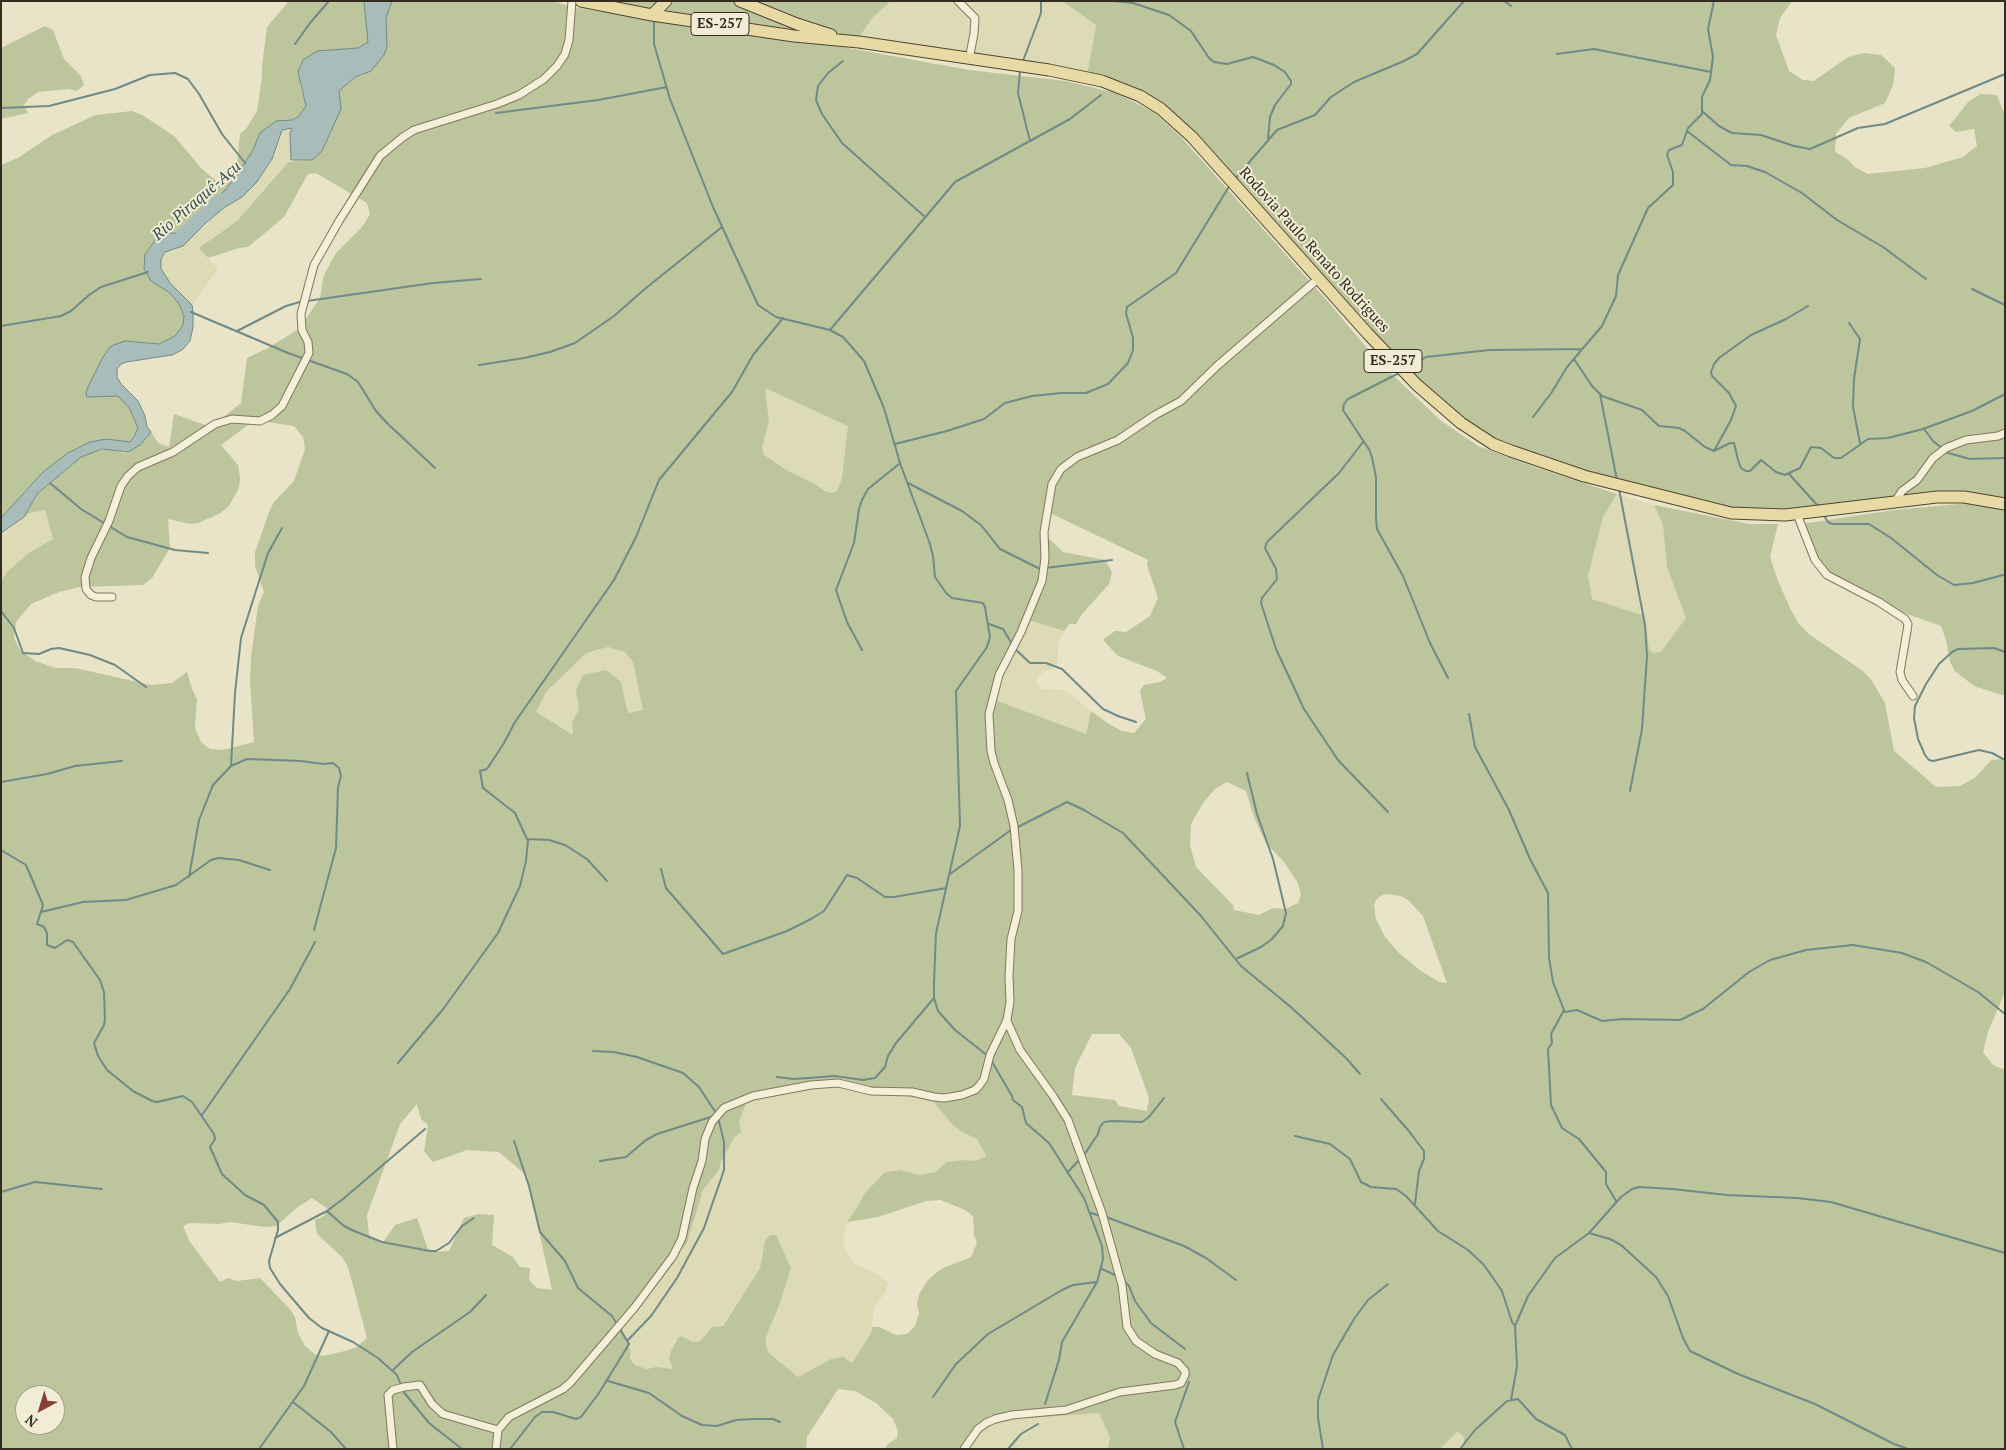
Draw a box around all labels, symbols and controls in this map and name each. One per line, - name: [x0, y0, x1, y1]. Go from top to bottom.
- road number: ES-257: [691, 12, 749, 36]
- water label: Rio Piraquê-Açu: [149, 157, 245, 245]
- street label: Rodovia Paulo Renato Rodrigues: [1235, 164, 1393, 336]
- road number: ES-257: [1364, 350, 1422, 372]
- north arrow: [15, 1385, 65, 1435]
- text: N: [21, 1411, 41, 1432]

